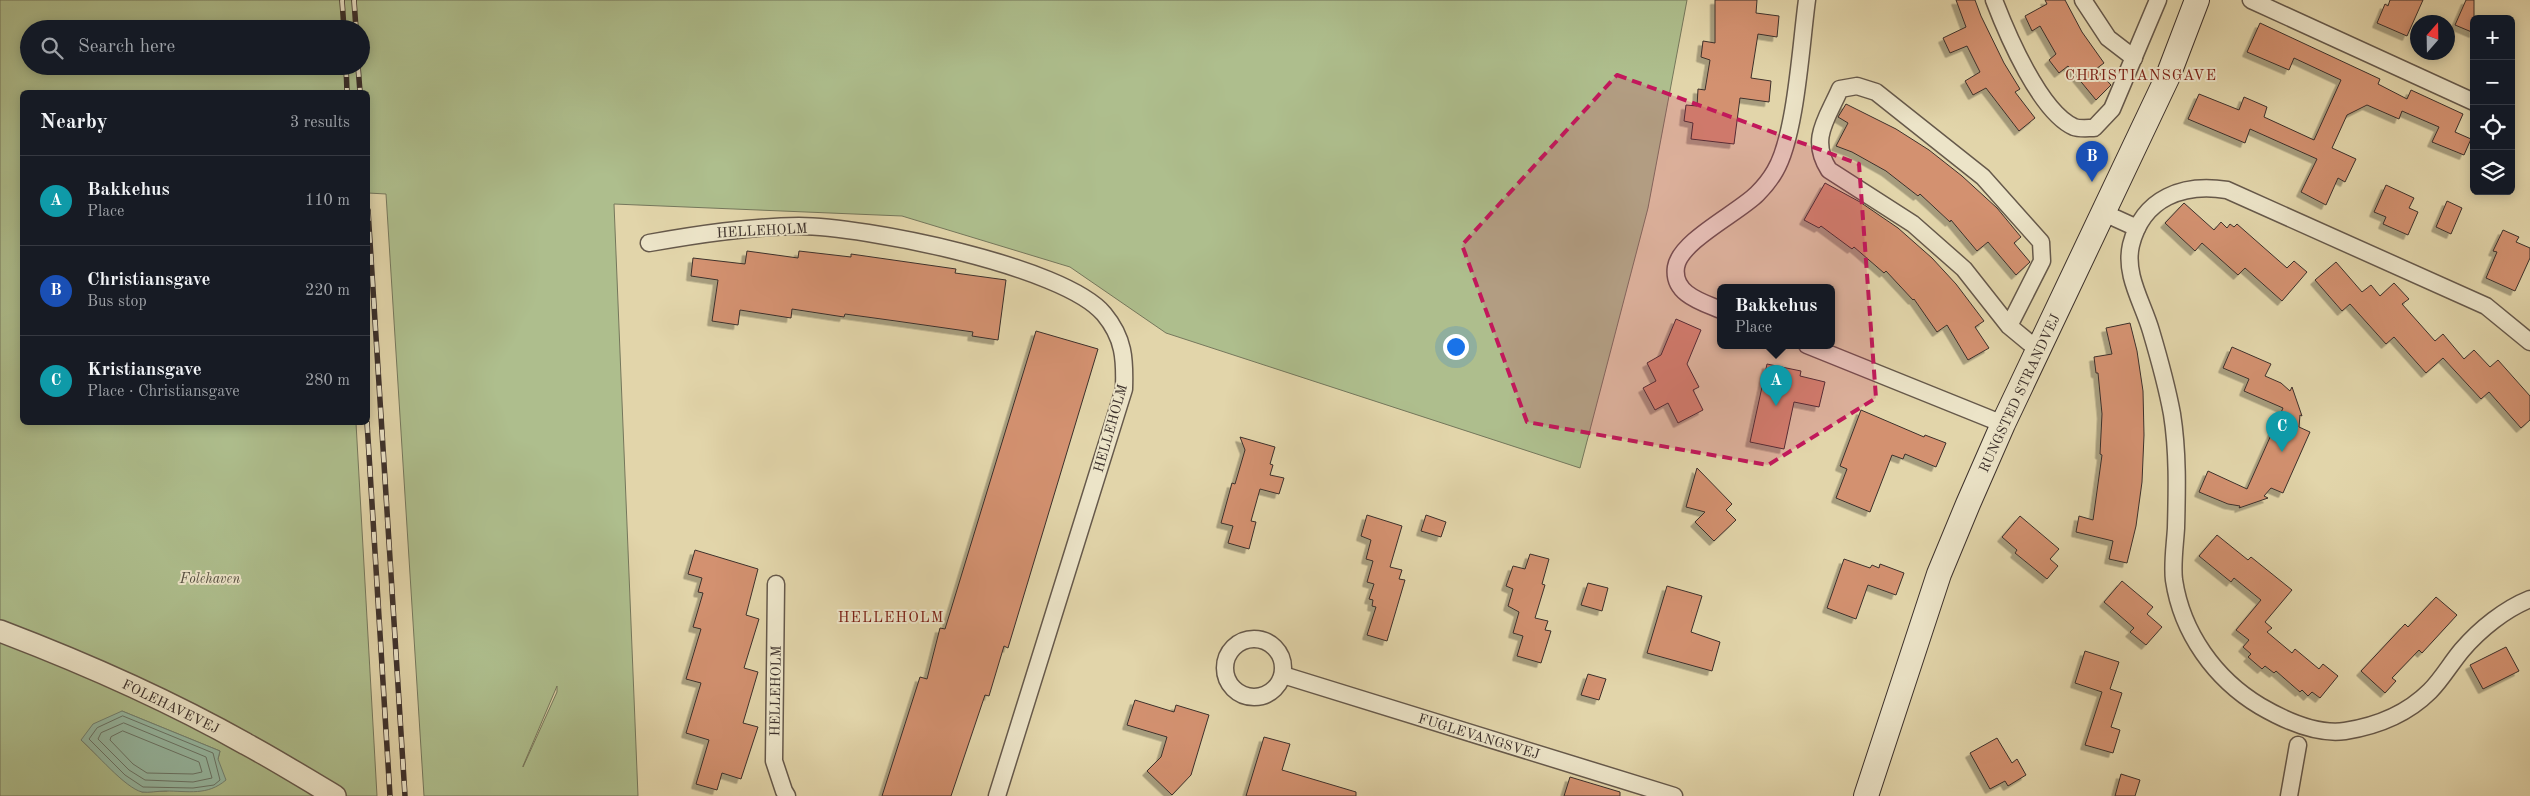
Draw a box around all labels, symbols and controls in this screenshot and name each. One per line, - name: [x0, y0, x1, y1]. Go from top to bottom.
- north arrow: [2410, 15, 2455, 60]
- map controls: [2470, 15, 2515, 195]
- button: +: [2470, 15, 2515, 60]
- search box: [20, 20, 370, 75]
- icon: search: [38, 34, 66, 62]
- text: Search here: [78, 38, 175, 57]
- button: −: [2470, 60, 2515, 105]
- district label: CHRISTIANSGAVE: [2065, 69, 2217, 84]
- button: locate: [2470, 105, 2515, 150]
- text: Nearby: [40, 112, 108, 133]
- text: 3 results: [290, 115, 350, 131]
- pin: B: [2076, 141, 2108, 182]
- button: layers: [2470, 150, 2515, 195]
- text: Bakkehus: [87, 181, 170, 200]
- text: A: [50, 193, 62, 209]
- text: 110 m: [305, 193, 350, 209]
- text: Place: [87, 204, 124, 220]
- street label: HELLEHOLM: [716, 222, 808, 240]
- text: Christiansgave: [87, 271, 210, 290]
- text: B: [50, 283, 62, 299]
- text: 220 m: [305, 283, 350, 299]
- popup: [1717, 284, 1835, 349]
- text: Bus stop: [87, 294, 147, 310]
- text: Bakkehus: [1735, 297, 1817, 316]
- street label: RUNGSTED STRANDVEJ: [1977, 312, 2063, 475]
- text: Place: [1735, 320, 1772, 336]
- your location: [1443, 334, 1469, 360]
- text: Kristiansgave: [87, 361, 202, 380]
- pin: A: [1760, 365, 1792, 406]
- text: C: [51, 373, 61, 389]
- text: 280 m: [305, 373, 350, 389]
- street label: HELLEHOLM: [1092, 382, 1130, 474]
- text: Place · Christiansgave: [87, 384, 240, 400]
- pin: C: [2266, 411, 2298, 452]
- park label: Folehaven: [179, 572, 240, 586]
- district label: HELLEHOLM: [838, 611, 944, 626]
- street label: HELLEHOLM: [768, 645, 784, 737]
- street label: FOLEHAVEVEJ: [120, 677, 222, 737]
- street label: FUGLEVANGSVEJ: [1416, 712, 1542, 762]

